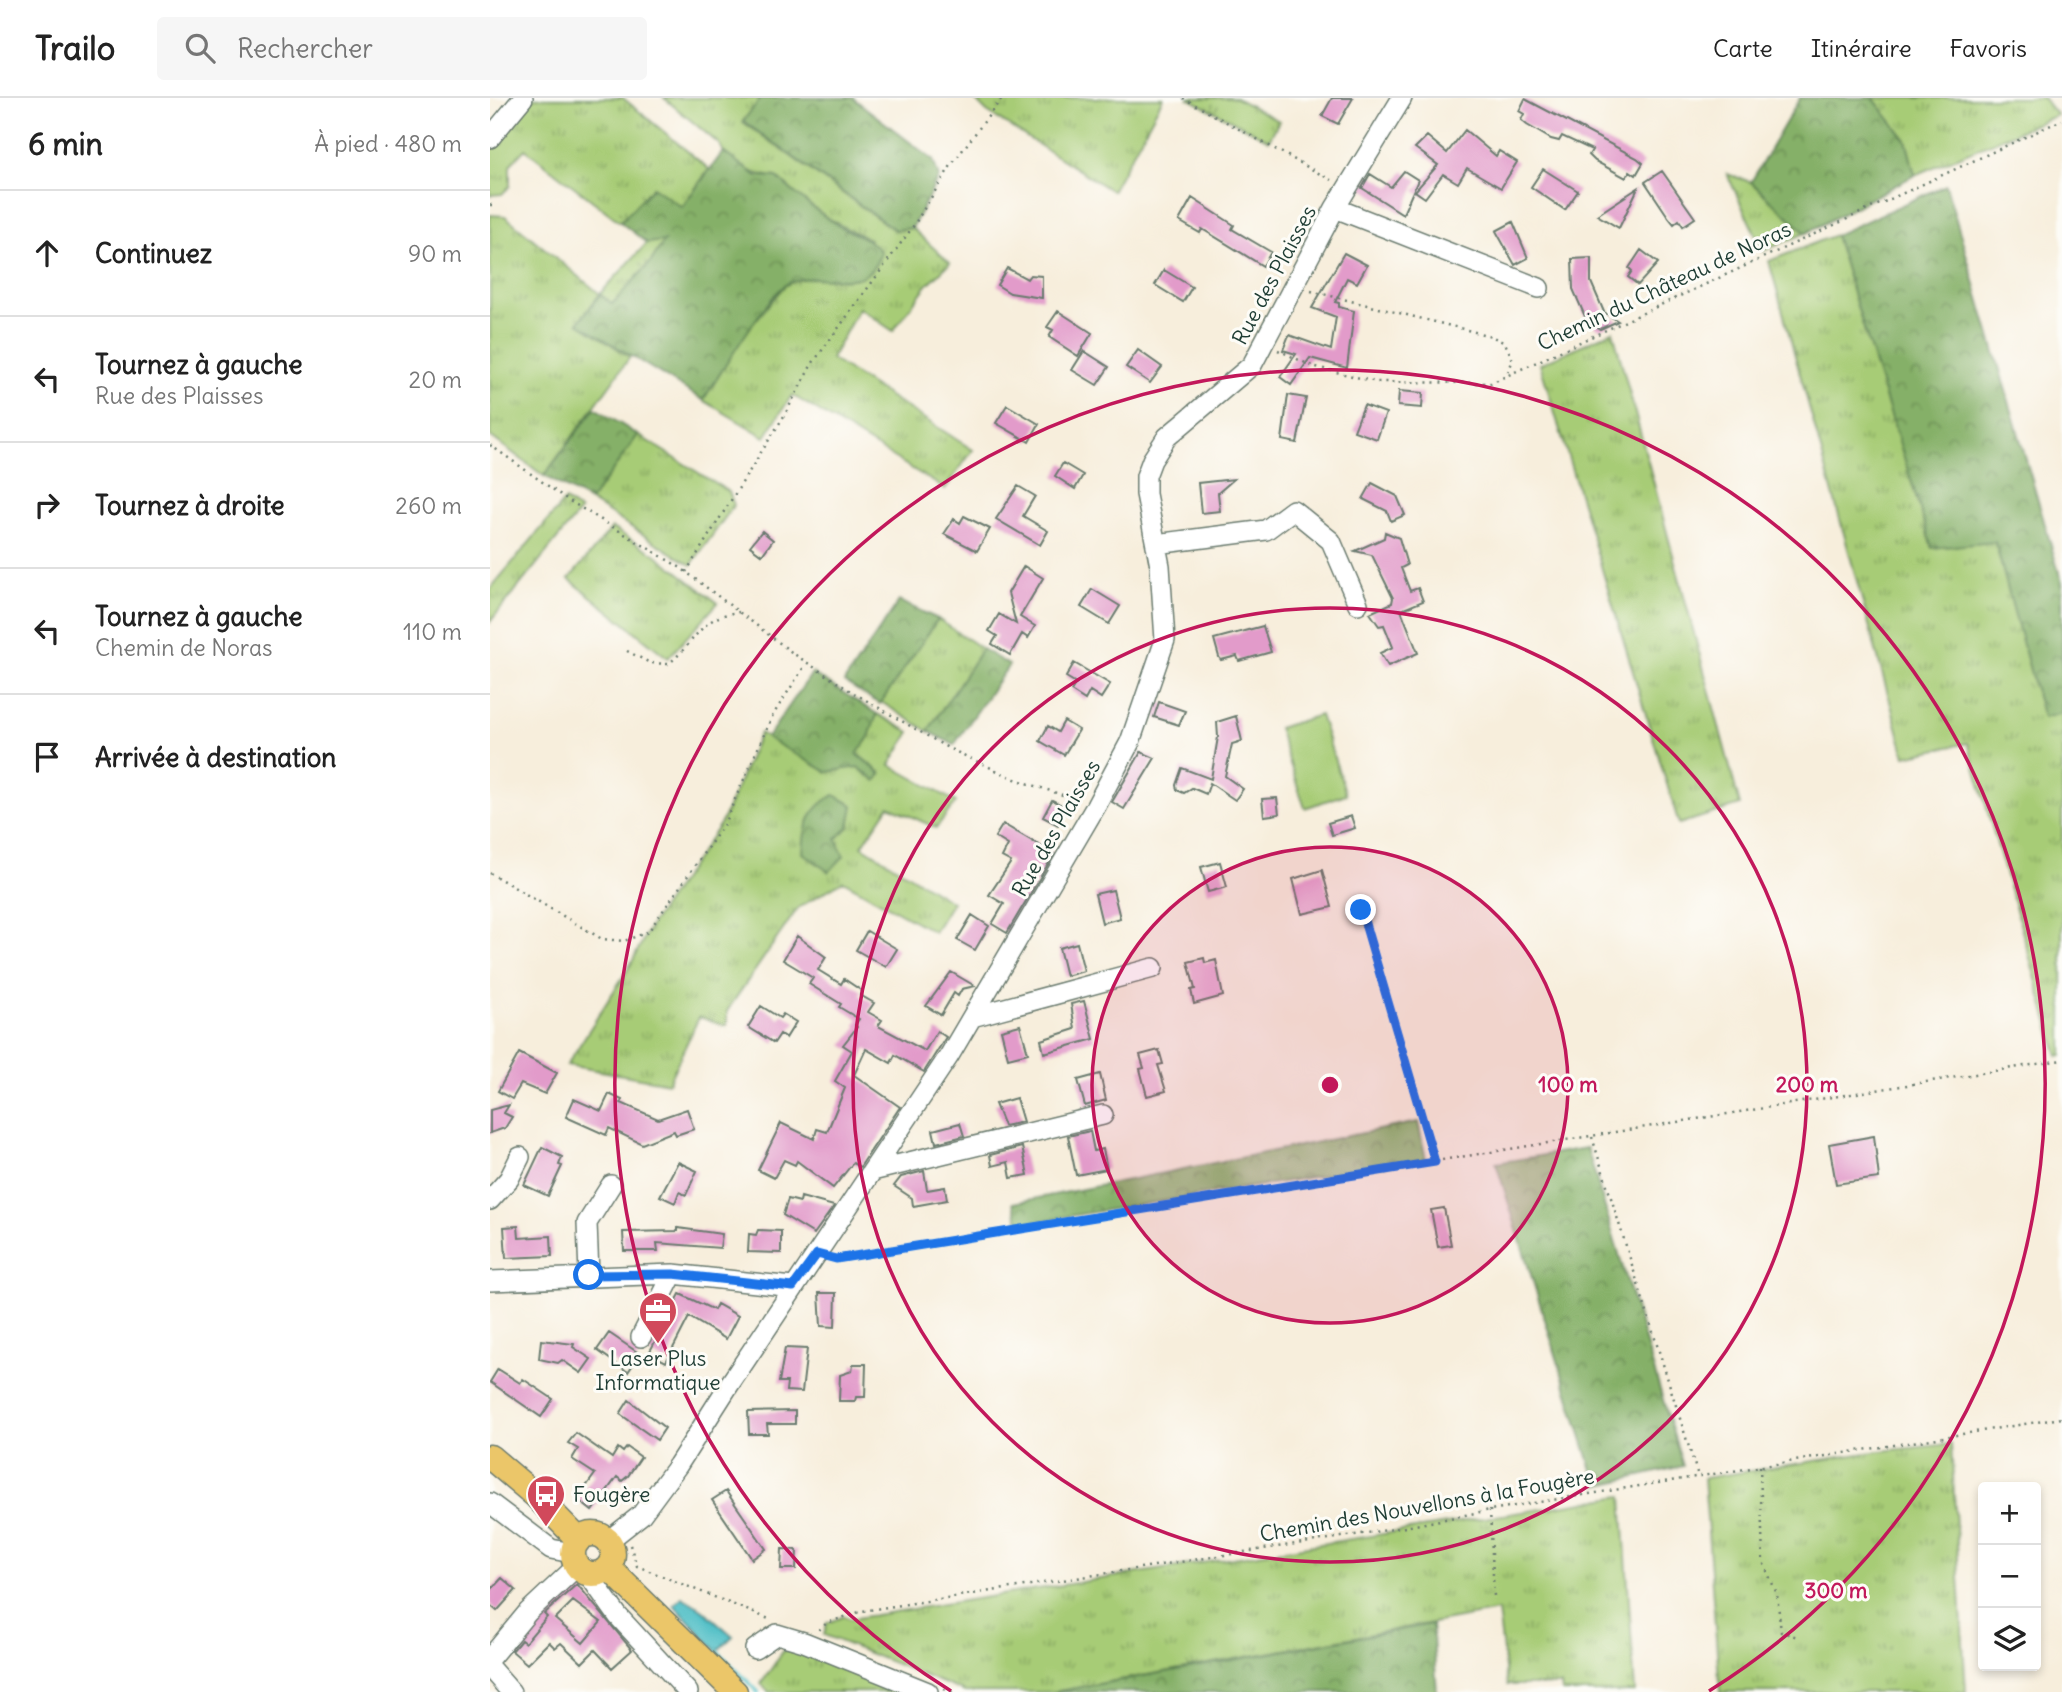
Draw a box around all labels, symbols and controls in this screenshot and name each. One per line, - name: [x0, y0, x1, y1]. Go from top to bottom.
- search box: [157, 17, 647, 80]
- text: Trailo: [35, 27, 115, 69]
- icon: search: [181, 29, 219, 67]
- text: Rechercher: [237, 32, 373, 65]
- text: Carte: [1713, 33, 1773, 63]
- text: Itinéraire: [1811, 33, 1912, 63]
- text: Favoris: [1950, 33, 2027, 63]
- text: 6 min: [28, 125, 103, 163]
- text: À pied · 480 m: [314, 129, 462, 158]
- street label: Rue des Plaisses: [1226, 201, 1322, 349]
- street label: Chemin du Château de Noras: [1533, 215, 1795, 357]
- icon: ahead: [28, 234, 66, 272]
- text: Continuez: [95, 237, 212, 270]
- text: 90 m: [408, 239, 462, 268]
- text: Tournez à gauche: [95, 348, 303, 381]
- icon: left: [28, 360, 66, 398]
- text: 20 m: [409, 365, 462, 394]
- text: Rue des Plaisses: [95, 381, 263, 410]
- icon: right: [28, 486, 66, 524]
- text: Tournez à droite: [95, 489, 285, 522]
- text: 260 m: [395, 491, 462, 520]
- text: Tournez à gauche: [95, 600, 303, 633]
- icon: left: [28, 612, 66, 650]
- text: 110 m: [403, 617, 462, 646]
- text: Chemin de Noras: [95, 633, 273, 662]
- icon: arrive: [28, 738, 66, 776]
- text: Arrivée à destination: [95, 741, 336, 774]
- street label: Rue des Plaisses: [1006, 755, 1106, 901]
- route end: [1345, 894, 1376, 925]
- text: 100 m: [1538, 1071, 1598, 1098]
- text: 200 m: [1776, 1071, 1839, 1098]
- centre of rings: [1318, 1073, 1342, 1097]
- route start: [573, 1259, 604, 1290]
- office icon: Laser Plus Informatique: [637, 1290, 679, 1345]
- place label: Laser Plus Informatique: [595, 1345, 721, 1396]
- street label: Chemin des Nouvellons à la Fougère: [1258, 1462, 1596, 1548]
- bus stop icon: Fougère: [525, 1473, 567, 1528]
- place label: Fougère: [573, 1481, 650, 1508]
- map controls: [1978, 1482, 2041, 1671]
- button: +: [1978, 1482, 2041, 1545]
- button: −: [1978, 1545, 2041, 1608]
- text: 300 m: [1805, 1577, 1868, 1604]
- button: layers: [1978, 1608, 2041, 1671]

